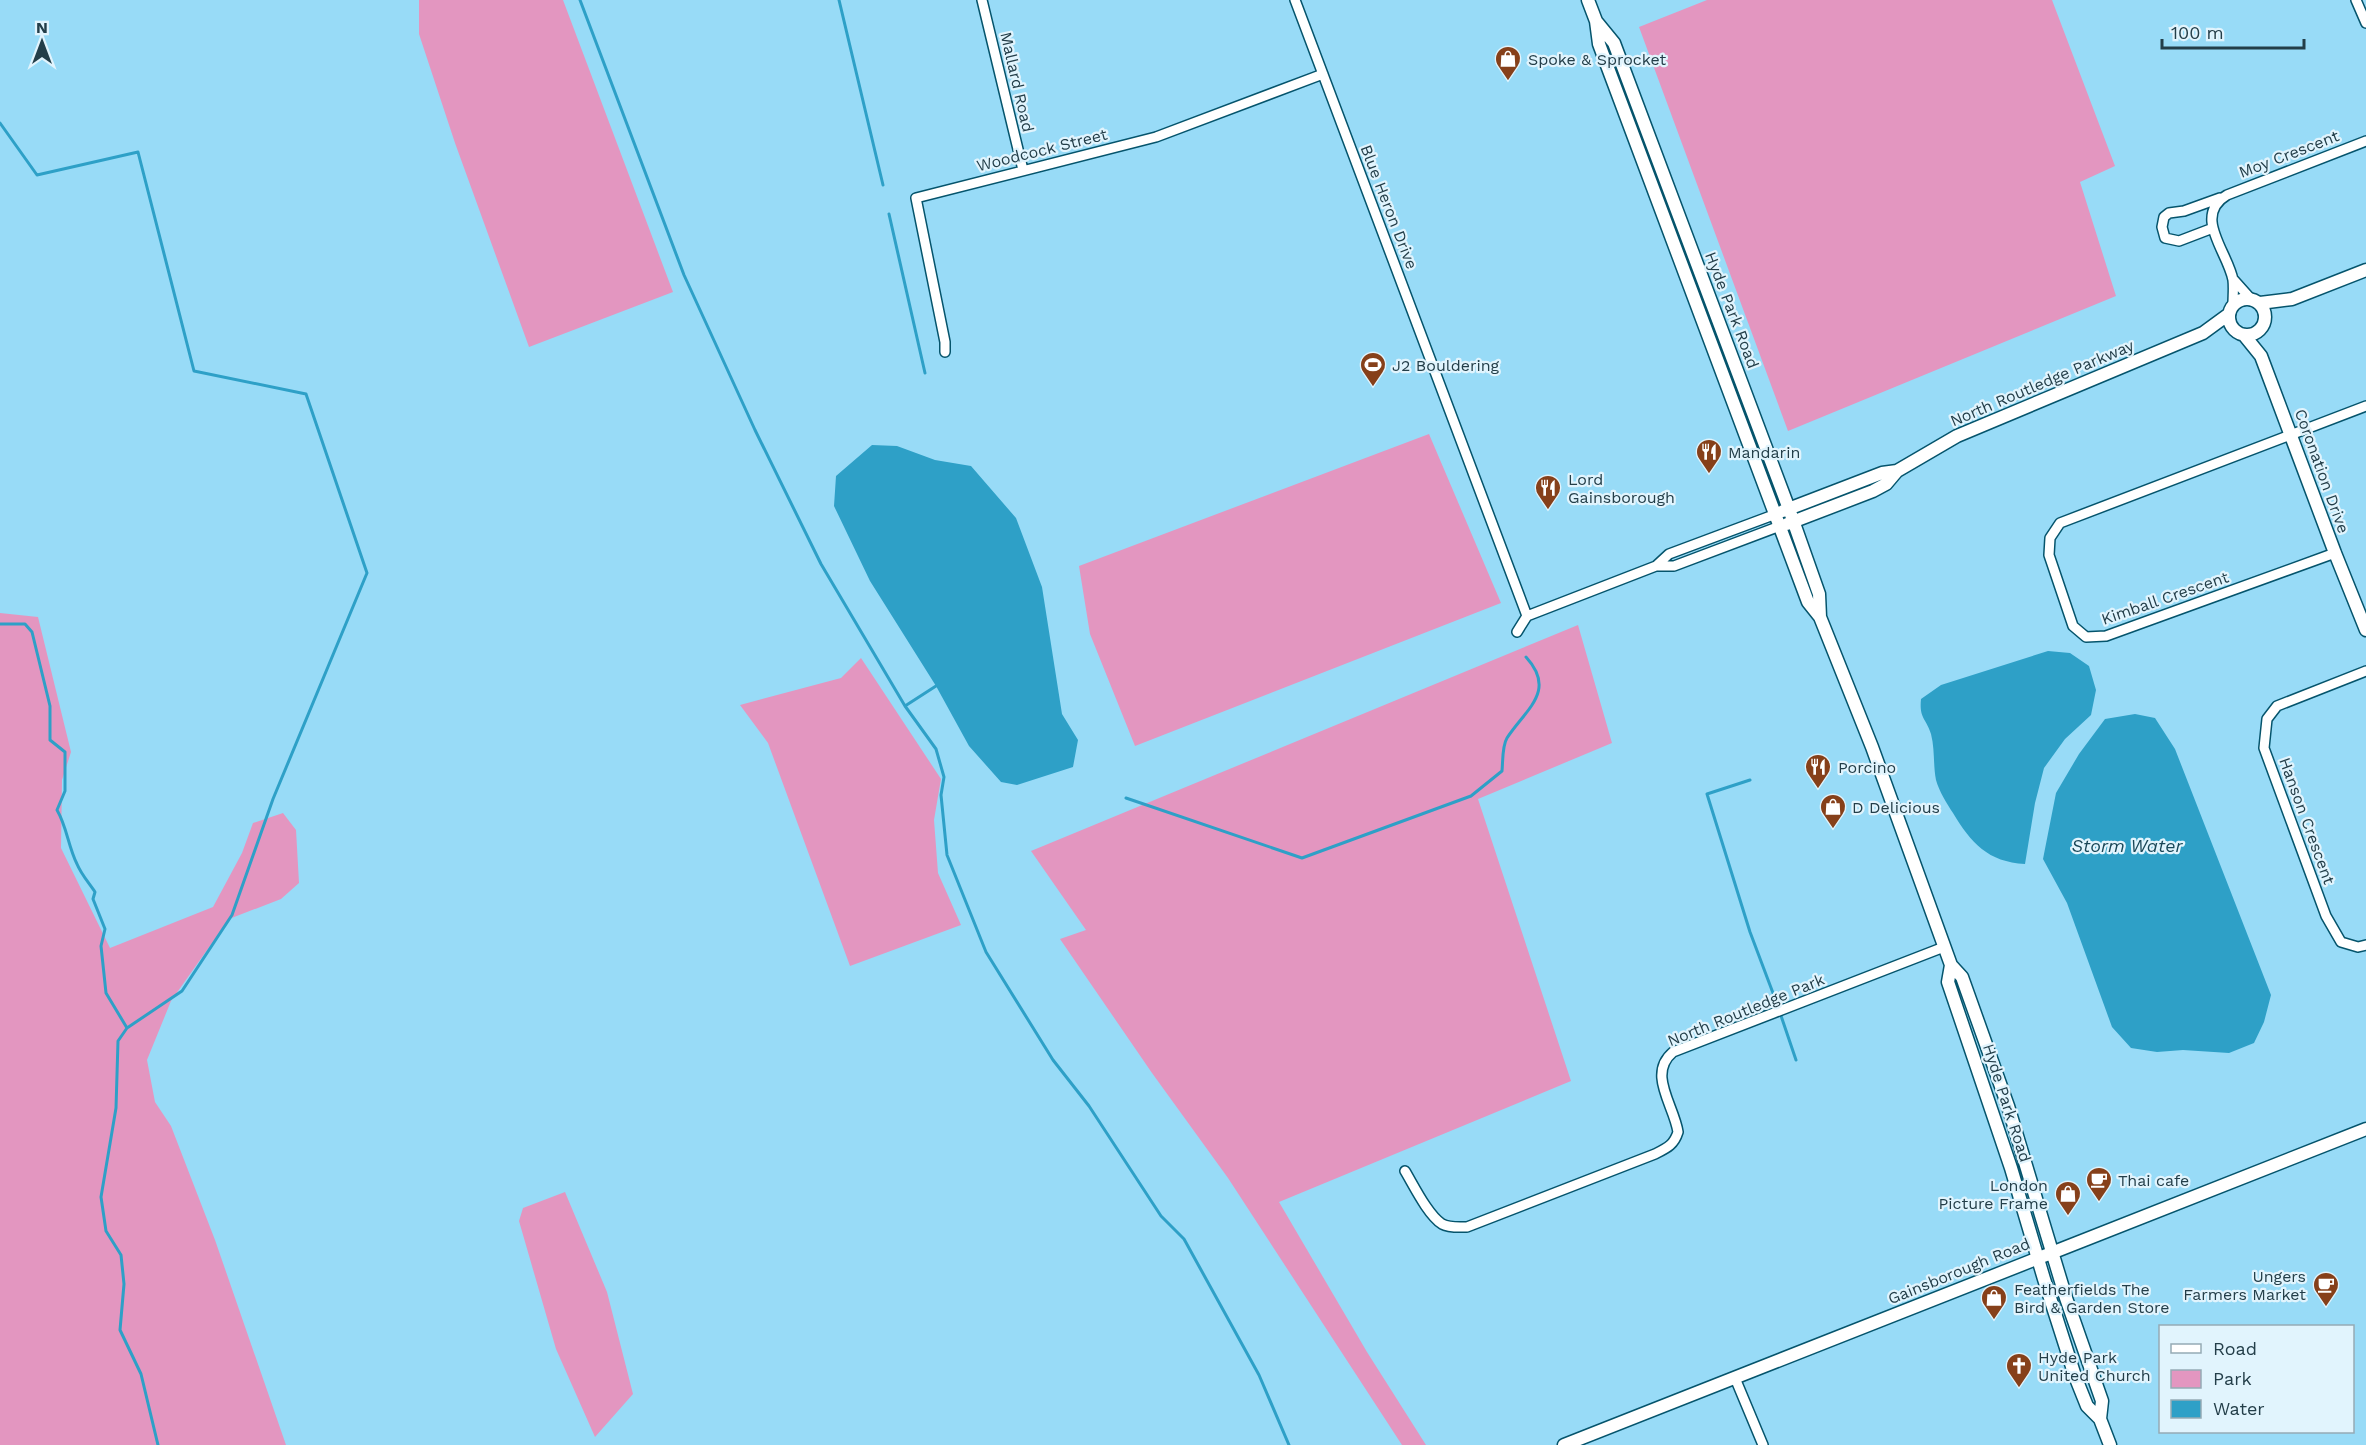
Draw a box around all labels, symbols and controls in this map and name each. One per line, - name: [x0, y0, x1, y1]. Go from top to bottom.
- north arrow: [12, 12, 72, 72]
- scale bar: [2162, 12, 2304, 50]
- text: N: [36, 18, 48, 37]
- text: 100 m: [2171, 22, 2224, 43]
- street label: Mallard Road: [996, 30, 1038, 134]
- shop icon: Spoke & Sprocket: [1493, 44, 1523, 82]
- place label: Spoke & Sprocket: [1528, 50, 1667, 69]
- street label: Woodcock Street: [975, 125, 1110, 175]
- street label: Moy Crescent: [2236, 126, 2342, 182]
- street label: Blue Heron Drive: [1357, 142, 1421, 272]
- street label: Hyde Park Road: [1701, 249, 1763, 371]
- street label: North Routledge Parkway: [1947, 335, 2137, 430]
- sports icon: J2 Bouldering: [1358, 350, 1388, 388]
- place label: J2 Bouldering: [1392, 356, 1500, 375]
- street label: Coronation Drive: [2291, 406, 2353, 536]
- restaurant icon: Mandarin: [1694, 437, 1724, 475]
- place label: Mandarin: [1728, 443, 1800, 462]
- place label: Lord Gainsborough: [1568, 470, 1675, 507]
- restaurant icon: Lord Gainsborough: [1533, 473, 1563, 511]
- street label: Kimball Crescent: [2099, 567, 2231, 629]
- restaurant icon: Porcino: [1803, 752, 1833, 790]
- street label: Hanson Crescent: [2275, 755, 2339, 887]
- place label: Porcino: [1838, 758, 1896, 777]
- shop icon: D Delicious: [1818, 792, 1848, 830]
- place label: D Delicious: [1852, 798, 1940, 817]
- water label: Storm Water: [2072, 835, 2183, 856]
- street label: North Routledge Park: [1665, 970, 1827, 1050]
- street label: Hyde Park Road: [1979, 1041, 2035, 1165]
- cafe icon: Thai cafe: [2084, 1165, 2114, 1203]
- place label: Thai cafe: [2118, 1171, 2189, 1190]
- place label: London Picture Frame: [1939, 1176, 2048, 1213]
- shop icon: London Picture Frame: [2053, 1179, 2083, 1217]
- street label: Gainsborough Road: [1885, 1234, 2033, 1308]
- place label: Ungers Farmers Market: [2183, 1267, 2306, 1304]
- cafe icon: Ungers Farmers Market: [2311, 1270, 2341, 1308]
- place label: Featherfields The Bird & Garden Store: [2014, 1280, 2170, 1317]
- shop icon: Featherfields The Bird & Garden Store: [1979, 1283, 2009, 1321]
- legend: [2159, 1325, 2354, 1433]
- text: Road: [2213, 1338, 2257, 1359]
- place label: Hyde Park United Church: [2038, 1348, 2151, 1385]
- church icon: Hyde Park United Church: [2004, 1351, 2034, 1389]
- text: Park: [2213, 1368, 2252, 1389]
- text: Water: [2213, 1398, 2265, 1419]

